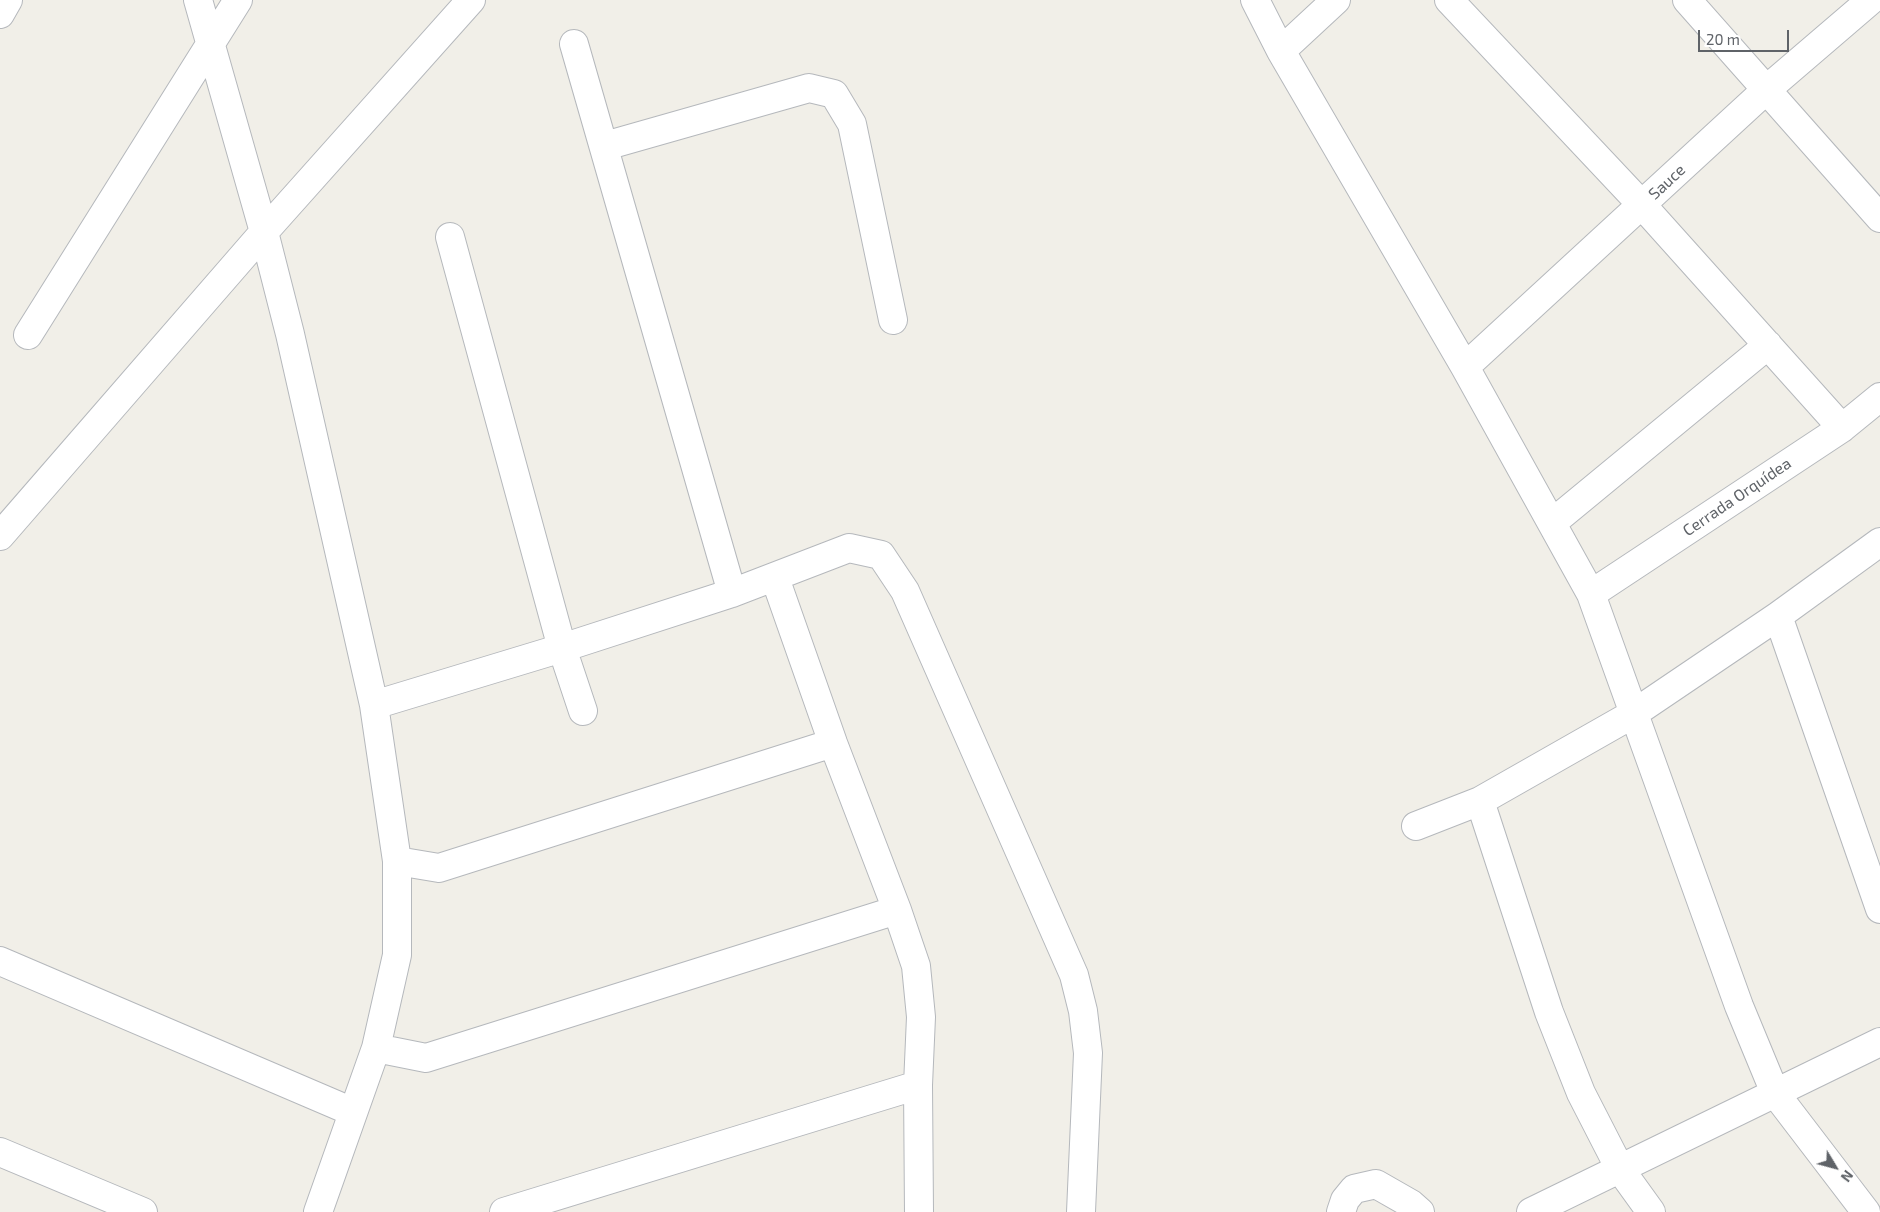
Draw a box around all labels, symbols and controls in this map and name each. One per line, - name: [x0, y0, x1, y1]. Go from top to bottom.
- scale bar: [1700, 20, 1791, 52]
- text: 20 m: [1706, 30, 1740, 48]
- street label: Sauce: [1645, 160, 1689, 204]
- street label: Cerrada Orquídea: [1679, 454, 1795, 540]
- north arrow: [1810, 1142, 1860, 1192]
- text: N: [1838, 1167, 1857, 1185]

